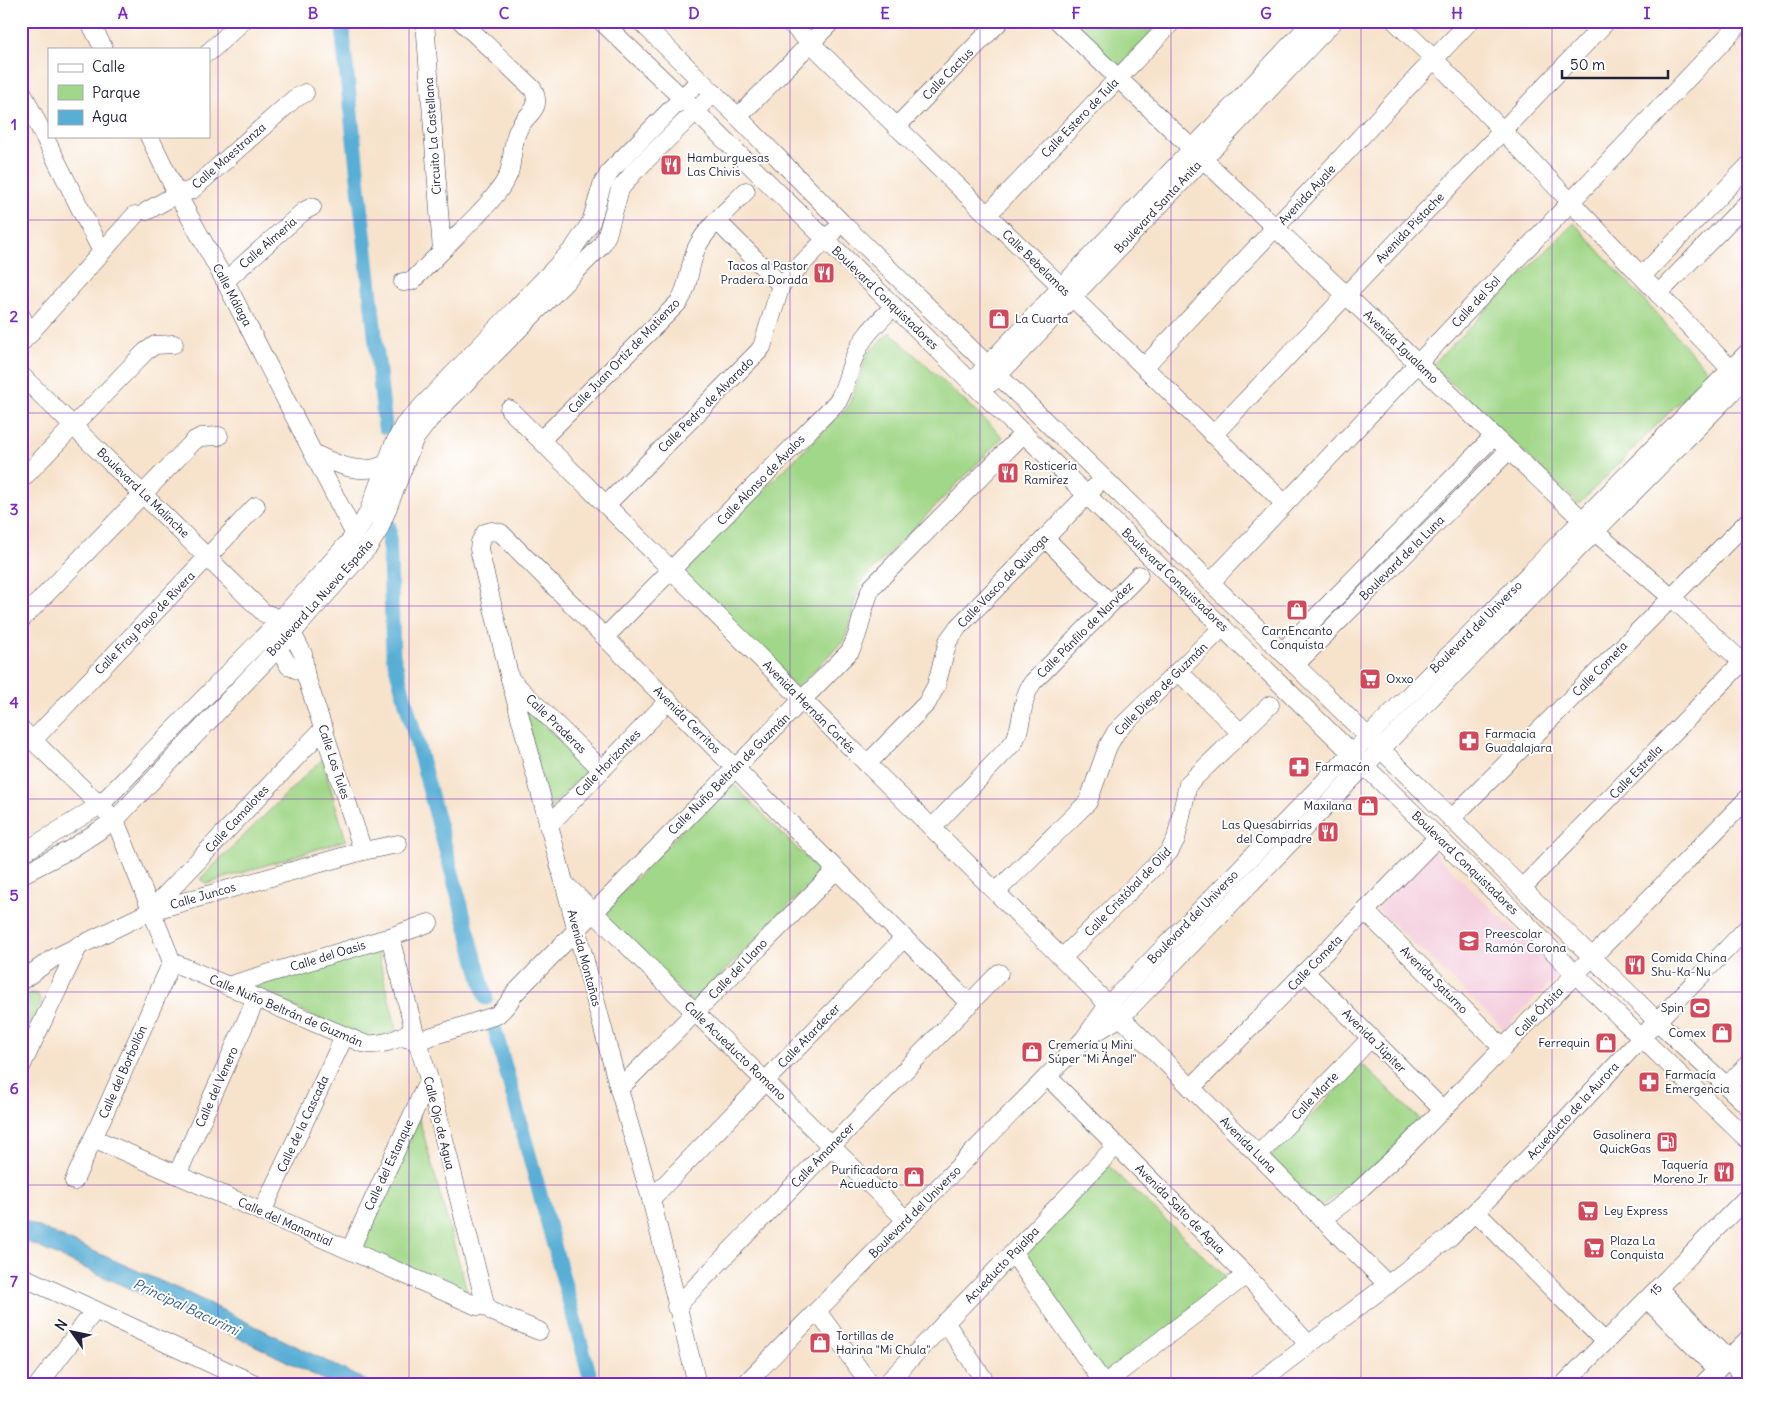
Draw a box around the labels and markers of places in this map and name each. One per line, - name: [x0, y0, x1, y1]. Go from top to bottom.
- place label: Hamburguesas Las Chivis: [687, 150, 769, 179]
- restaurant icon: Hamburguesas Las Chivis: [659, 153, 683, 177]
- place label: Tacos al Pastor Pradera Dorada: [721, 258, 808, 287]
- restaurant icon: Tacos al Pastor Pradera Dorada: [812, 261, 836, 285]
- shop icon: La Cuarta: [987, 307, 1011, 331]
- place label: La Cuarta: [1015, 311, 1069, 326]
- place label: Rosticería Ramírez: [1024, 458, 1077, 487]
- restaurant icon: Rosticería Ramírez: [996, 461, 1020, 485]
- shop icon: CarnEncanto Conquista: [1285, 598, 1309, 622]
- place label: CarnEncanto Conquista: [1262, 623, 1333, 652]
- supermarket icon: Oxxo: [1358, 667, 1382, 691]
- place label: Oxxo: [1386, 671, 1414, 686]
- place label: Farmacia Guadalajara: [1485, 726, 1552, 755]
- pharmacy icon: Farmacia Guadalajara: [1457, 729, 1481, 753]
- pharmacy icon: Farmacón: [1287, 755, 1311, 779]
- place label: Farmacón: [1315, 759, 1370, 774]
- shop icon: Maxilana: [1356, 794, 1380, 818]
- place label: Maxilana: [1304, 798, 1352, 813]
- place label: Las Quesabirrias del Compadre: [1222, 817, 1312, 846]
- restaurant icon: Las Quesabirrias del Compadre: [1316, 820, 1340, 844]
- place label: Preescolar Ramón Corona: [1485, 926, 1566, 955]
- school or university icon: Preescolar Ramón Corona: [1457, 929, 1481, 953]
- place label: Comida China Shu-Ka-Nu: [1651, 950, 1727, 979]
- restaurant icon: Comida China Shu-Ka-Nu: [1623, 953, 1647, 977]
- sports icon: Spin: [1688, 996, 1712, 1020]
- place label: Spin: [1661, 1000, 1684, 1015]
- shop icon: Comex: [1710, 1021, 1734, 1045]
- place label: Comex: [1669, 1025, 1706, 1040]
- shop icon: Ferrequin: [1594, 1031, 1618, 1055]
- place label: Ferrequin: [1538, 1035, 1590, 1050]
- place label: Cremería y Mini Súper "Mi Ángel": [1048, 1037, 1137, 1066]
- shop icon: Cremería y Mini Súper "Mi Ángel": [1020, 1040, 1044, 1064]
- place label: Farmacía Emergencia: [1665, 1067, 1730, 1096]
- pharmacy icon: Farmacía Emergencia: [1637, 1070, 1661, 1094]
- place label: Gasolinera QuickGas: [1593, 1127, 1651, 1156]
- fuel station icon: Gasolinera QuickGas: [1655, 1130, 1679, 1154]
- place label: Taquería Moreno Jr: [1653, 1157, 1708, 1186]
- restaurant icon: Taquería Moreno Jr: [1712, 1160, 1736, 1184]
- place label: Purificadora Acueducto: [831, 1162, 898, 1191]
- shop icon: Purificadora Acueducto: [902, 1165, 926, 1189]
- supermarket icon: Ley Express: [1576, 1199, 1600, 1223]
- place label: Ley Express: [1604, 1203, 1668, 1218]
- place label: Plaza La Conquista: [1610, 1233, 1664, 1262]
- supermarket icon: Plaza La Conquista: [1582, 1236, 1606, 1260]
- place label: Tortillas de Harina "Mi Chula": [836, 1328, 930, 1357]
- shop icon: Tortillas de Harina "Mi Chula": [808, 1331, 832, 1355]

